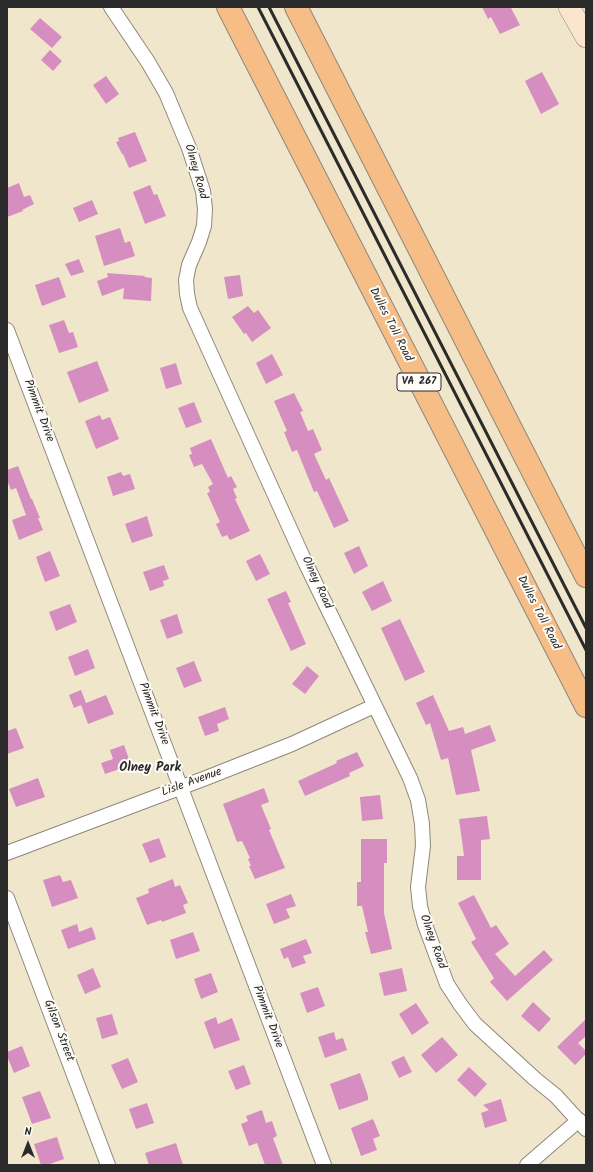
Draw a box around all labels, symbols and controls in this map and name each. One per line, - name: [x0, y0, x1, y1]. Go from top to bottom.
- street label: Olney Road: [180, 143, 210, 201]
- street label: Dulles Toll Road: [365, 286, 415, 364]
- road number: VA 267: [397, 373, 441, 391]
- street label: Pimmit Drive: [19, 378, 57, 444]
- street label: Olney Road: [298, 554, 334, 612]
- street label: Dulles Toll Road: [513, 574, 563, 652]
- street label: Pimmit Drive: [134, 681, 172, 747]
- district label: Olney Park: [119, 761, 181, 777]
- street label: Lisle Avenue: [160, 765, 224, 801]
- street label: Olney Road: [416, 913, 448, 971]
- street label: Pimmit Drive: [248, 984, 286, 1050]
- street label: Gilson Street: [40, 998, 76, 1064]
- text: N: [25, 1123, 31, 1141]
- north arrow: [8, 1124, 48, 1164]

